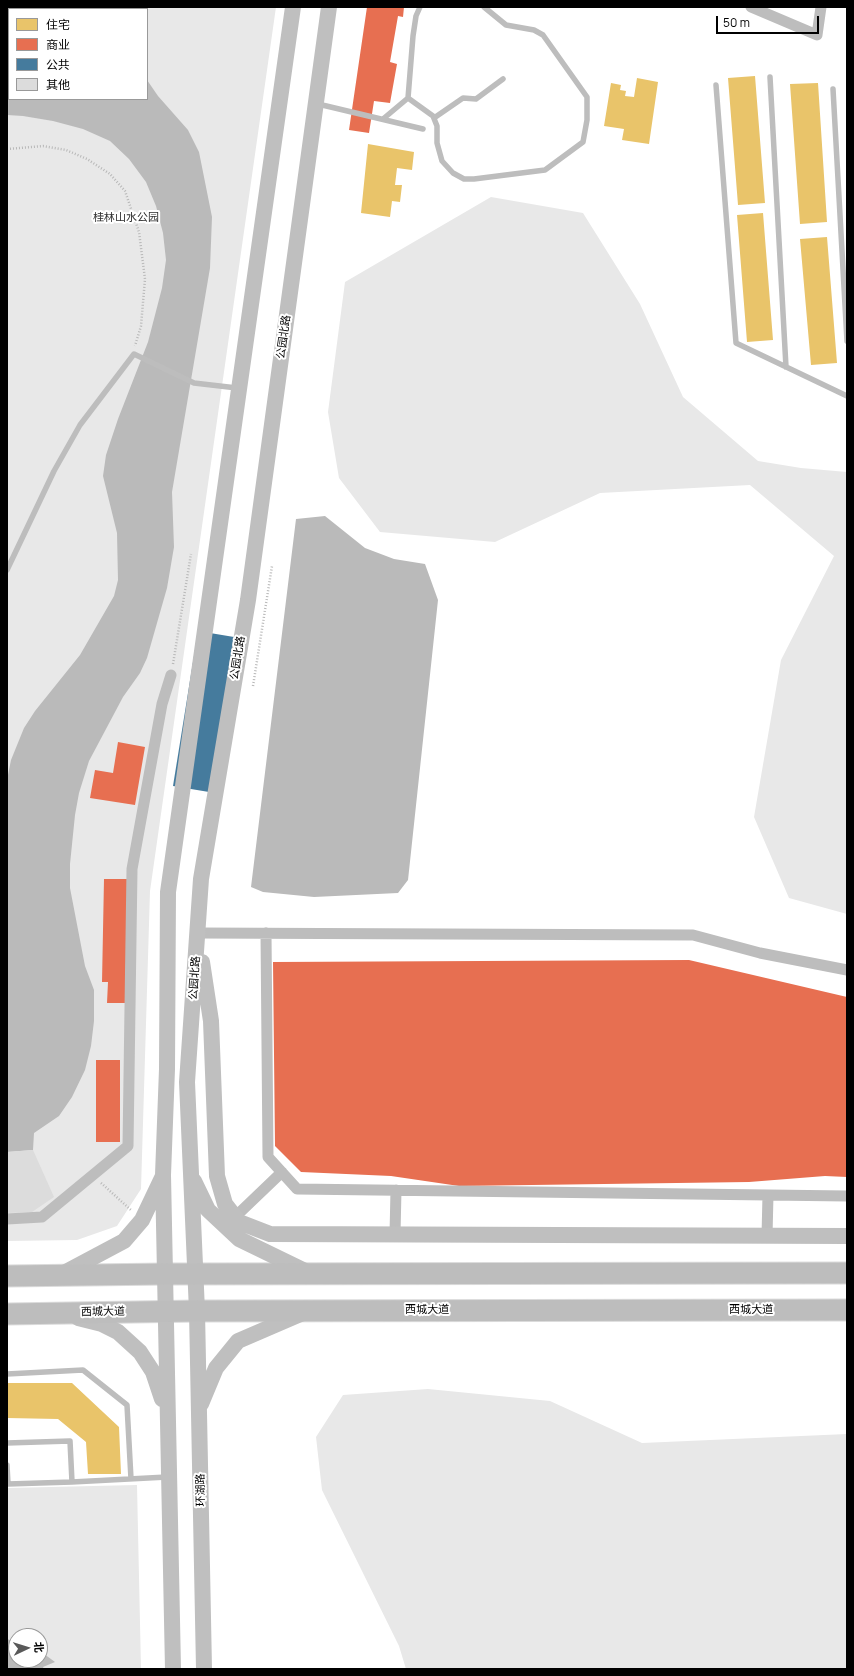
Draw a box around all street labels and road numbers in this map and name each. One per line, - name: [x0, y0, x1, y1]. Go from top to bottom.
- street label: 公园北路: [274, 314, 294, 360]
- street label: 公园北路: [228, 635, 248, 681]
- street label: 公园北路: [187, 956, 203, 1000]
- street label: 西城大道: [405, 1303, 449, 1317]
- street label: 西城大道: [729, 1303, 773, 1317]
- street label: 西城大道: [81, 1305, 125, 1319]
- street label: 环湖路: [194, 1473, 208, 1507]

